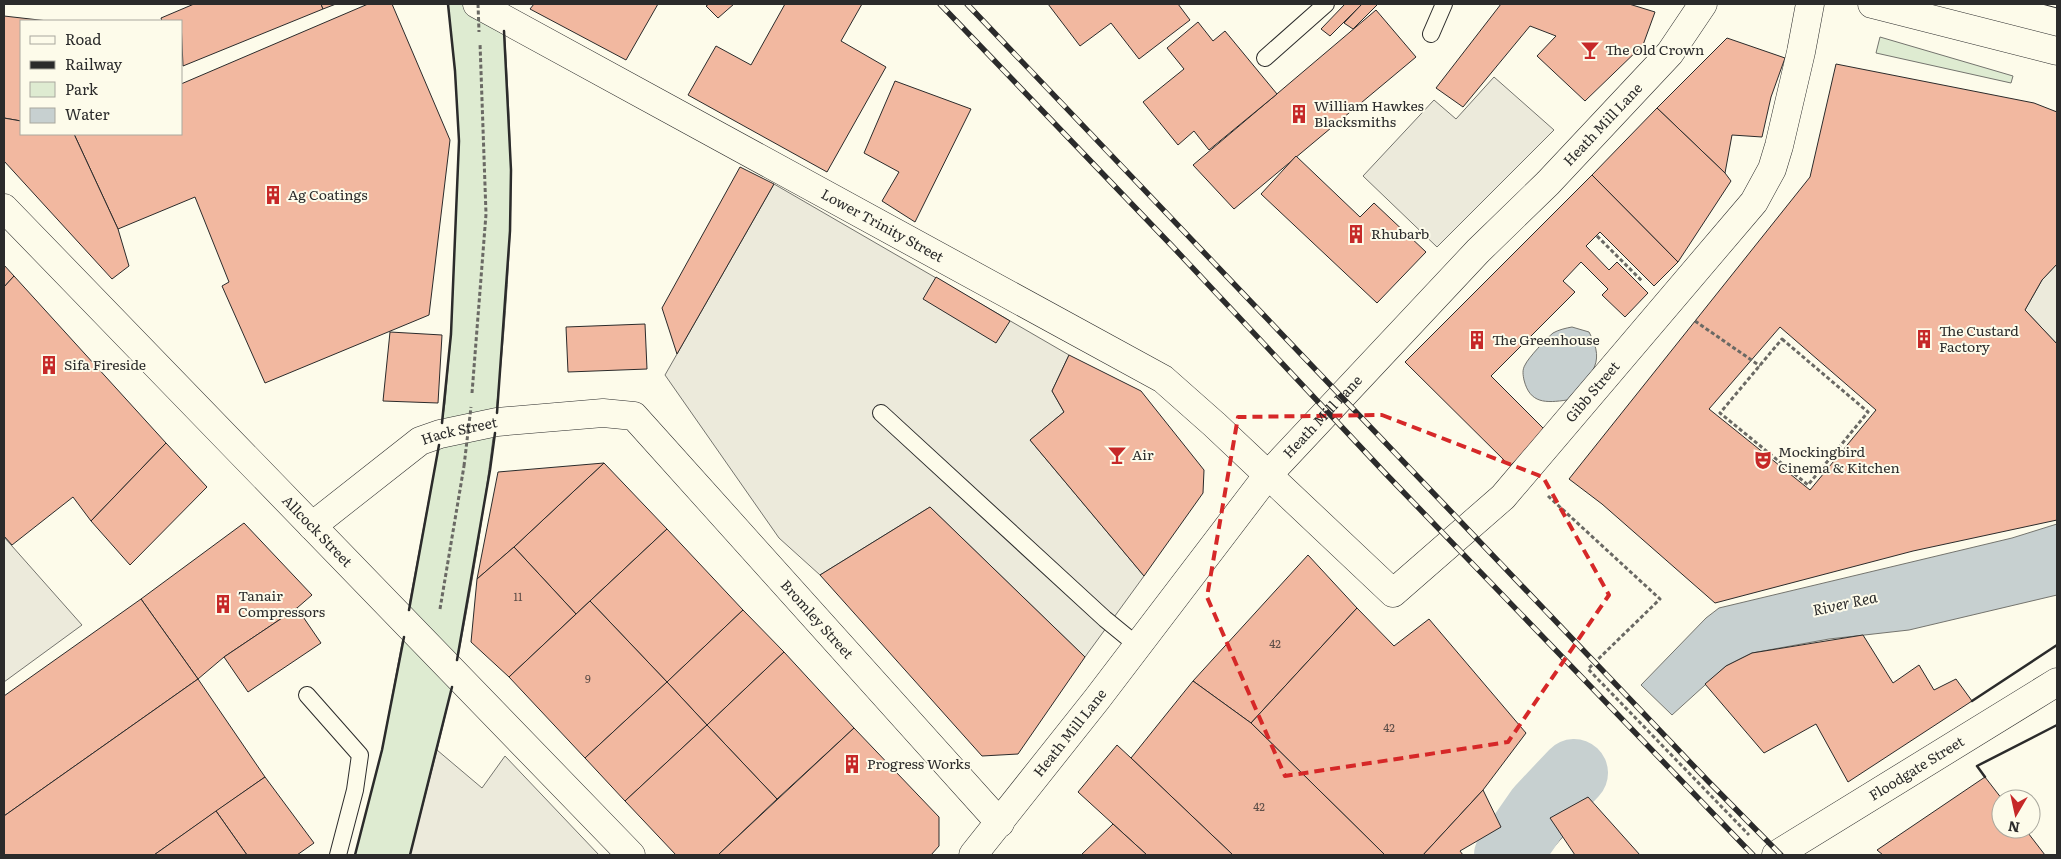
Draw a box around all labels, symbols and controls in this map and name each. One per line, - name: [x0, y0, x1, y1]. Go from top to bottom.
- legend: [20, 20, 182, 135]
- text: Road: [65, 27, 101, 50]
- bar icon: The Old Crown: [1579, 39, 1601, 61]
- place label: The Old Crown: [1605, 39, 1704, 59]
- text: Railway: [65, 52, 123, 75]
- text: Park: [65, 77, 99, 100]
- street label: Heath Mill Lane: [1558, 78, 1646, 170]
- place label: William Hawkes Blacksmiths: [1314, 95, 1424, 131]
- text: Water: [65, 102, 110, 125]
- building icon: William Hawkes Blacksmiths: [1288, 103, 1310, 125]
- street label: Lower Trinity Street: [818, 183, 948, 266]
- building icon: Ag Coatings: [262, 184, 284, 206]
- place label: Ag Coatings: [288, 184, 367, 204]
- building icon: Rhubarb: [1345, 223, 1367, 245]
- place label: Rhubarb: [1371, 223, 1429, 243]
- place label: The Custard Factory: [1939, 320, 2019, 356]
- building icon: The Custard Factory: [1913, 328, 1935, 350]
- building icon: The Greenhouse: [1466, 329, 1488, 351]
- place label: The Greenhouse: [1492, 329, 1600, 349]
- building icon: Sifa Fireside: [38, 354, 60, 376]
- place label: Sifa Fireside: [64, 354, 146, 374]
- street label: Gibb Street: [1560, 356, 1624, 426]
- street label: Heath Mill Lane: [1278, 370, 1366, 462]
- street label: Hack Street: [418, 411, 499, 449]
- place label: Mockingbird Cinema & Kitchen: [1778, 441, 1900, 477]
- bar icon: Air: [1106, 444, 1128, 466]
- place label: Air: [1132, 444, 1154, 464]
- theatre icon: Mockingbird Cinema & Kitchen: [1752, 449, 1774, 471]
- street label: Allcock Street: [278, 490, 358, 571]
- street label: Bromley Street: [777, 575, 859, 663]
- water label: River Rea: [1810, 584, 1880, 621]
- place label: Tanair Compressors: [238, 585, 325, 621]
- house number: 11: [514, 588, 523, 604]
- building icon: Tanair Compressors: [212, 593, 234, 615]
- house number: 42: [1269, 635, 1281, 651]
- house number: 9: [585, 670, 591, 686]
- street label: Heath Mill Lane: [1028, 684, 1110, 781]
- house number: 42: [1383, 719, 1395, 735]
- street label: Floodgate Street: [1865, 730, 1968, 805]
- building icon: Progress Works: [841, 753, 863, 775]
- place label: Progress Works: [867, 753, 970, 773]
- north arrow: [1991, 789, 2041, 839]
- house number: 42: [1253, 798, 1265, 814]
- text: N: [2006, 817, 2021, 839]

